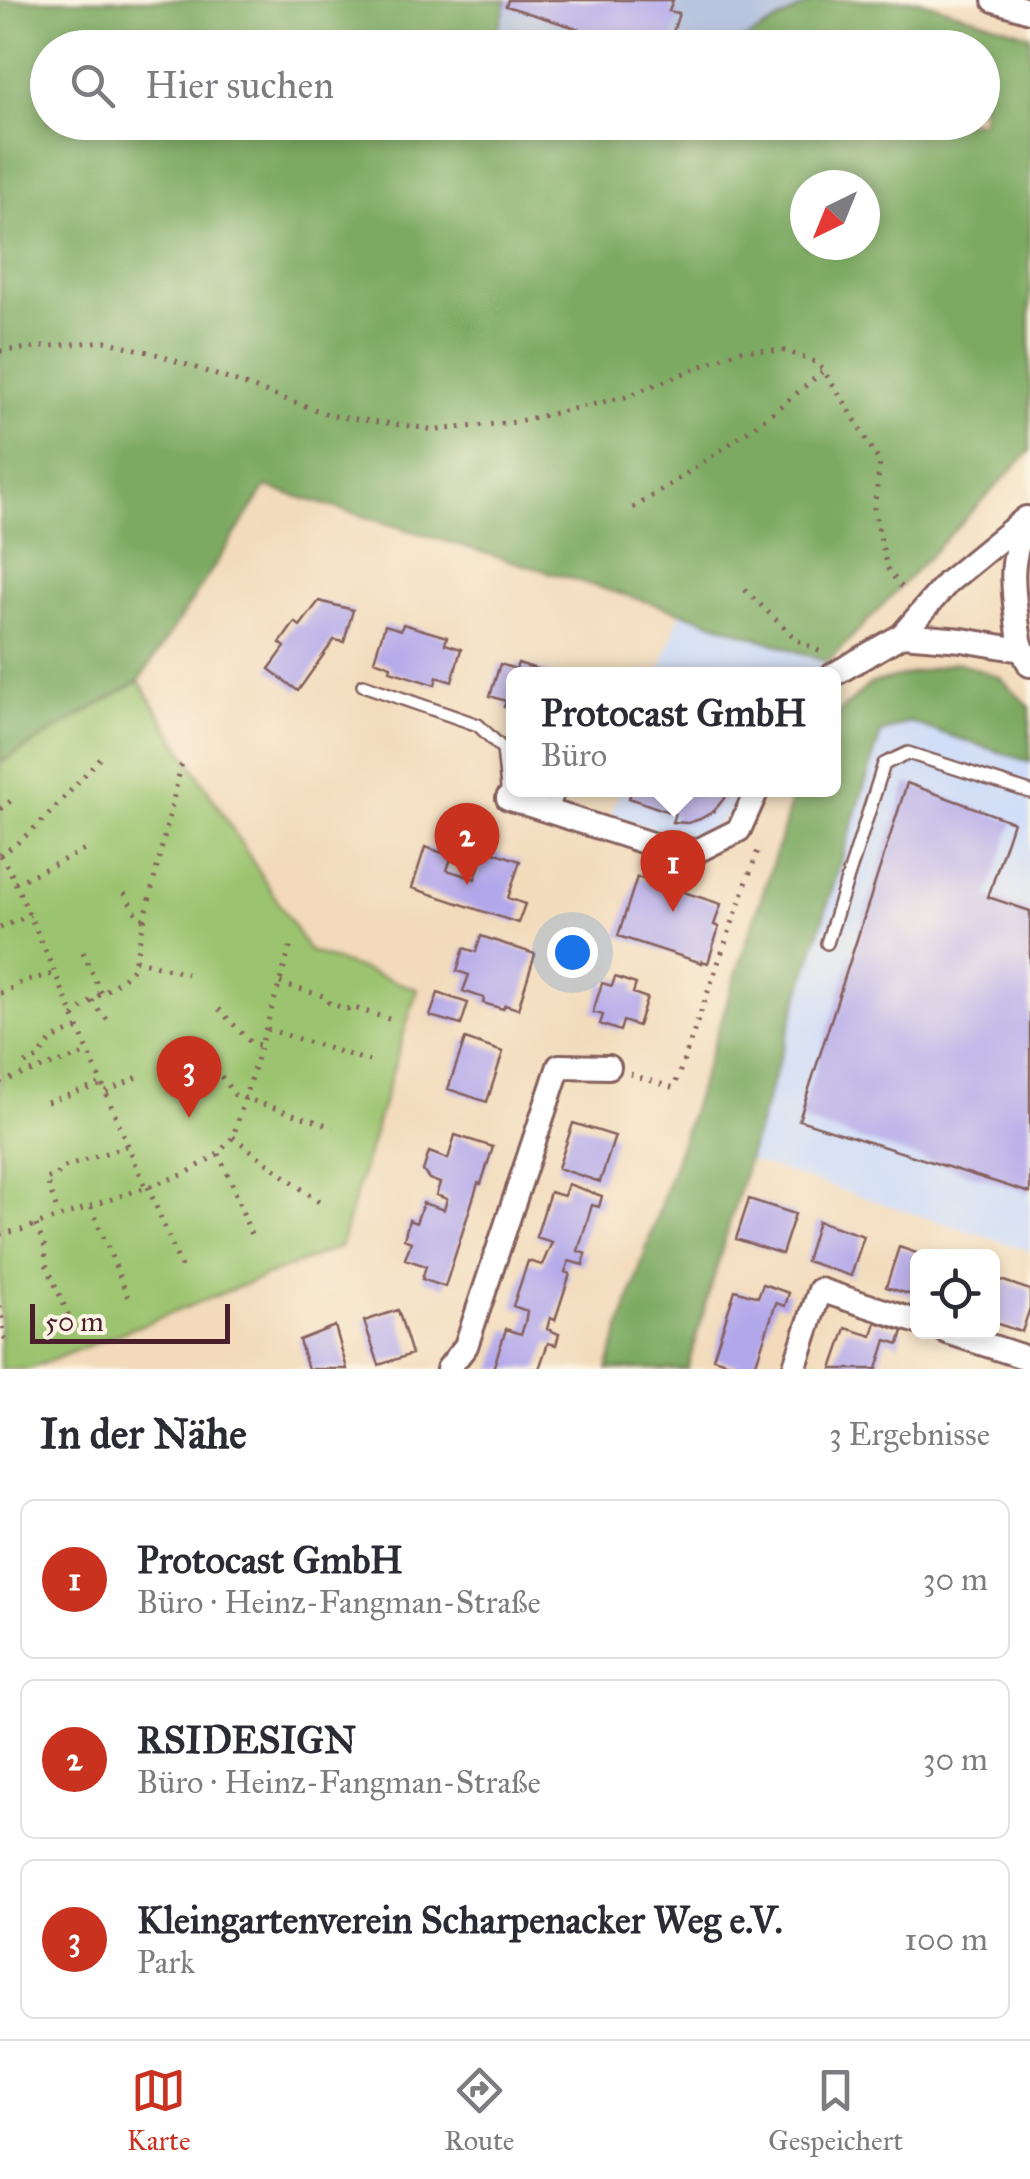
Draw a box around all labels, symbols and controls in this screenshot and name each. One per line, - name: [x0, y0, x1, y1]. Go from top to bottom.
- search box: [30, 30, 1000, 140]
- icon: search: [65, 58, 120, 113]
- text: Hier suchen: [145, 62, 334, 108]
- north arrow: [790, 170, 880, 260]
- popup: [506, 667, 841, 797]
- text: Protocast GmbH: [541, 690, 806, 736]
- text: Büro: [541, 736, 607, 775]
- pin: 2: [434, 802, 500, 885]
- pin: 1: [640, 830, 706, 912]
- your location: [547, 927, 598, 978]
- pin: 3: [156, 1036, 222, 1118]
- map controls: [910, 1249, 1000, 1339]
- button: locate: [910, 1249, 1000, 1339]
- scale bar: [30, 1299, 230, 1344]
- text: 50 m: [45, 1304, 104, 1339]
- text: In der Nähe: [40, 1408, 247, 1460]
- text: 3 Ergebnisse: [829, 1415, 990, 1454]
- text: Protocast GmbH: [137, 1537, 403, 1583]
- text: 1: [68, 1560, 81, 1599]
- text: 30 m: [923, 1560, 988, 1599]
- text: Büro · Heinz-Fangman-Straße: [137, 1583, 541, 1622]
- text: RSIDESIGN: [137, 1717, 356, 1763]
- text: 2: [67, 1740, 82, 1779]
- text: 30 m: [923, 1740, 988, 1779]
- text: Büro · Heinz-Fangman-Straße: [137, 1763, 541, 1802]
- text: Kleingartenverein Scharpenacker Weg e.V.: [137, 1897, 783, 1943]
- text: 3: [68, 1920, 81, 1959]
- text: 100 m: [904, 1920, 988, 1959]
- text: Park: [137, 1943, 195, 1982]
- tab: Karte: [127, 2063, 191, 2158]
- tab: Route: [444, 2063, 515, 2158]
- tab: Gespeichert: [768, 2063, 903, 2158]

